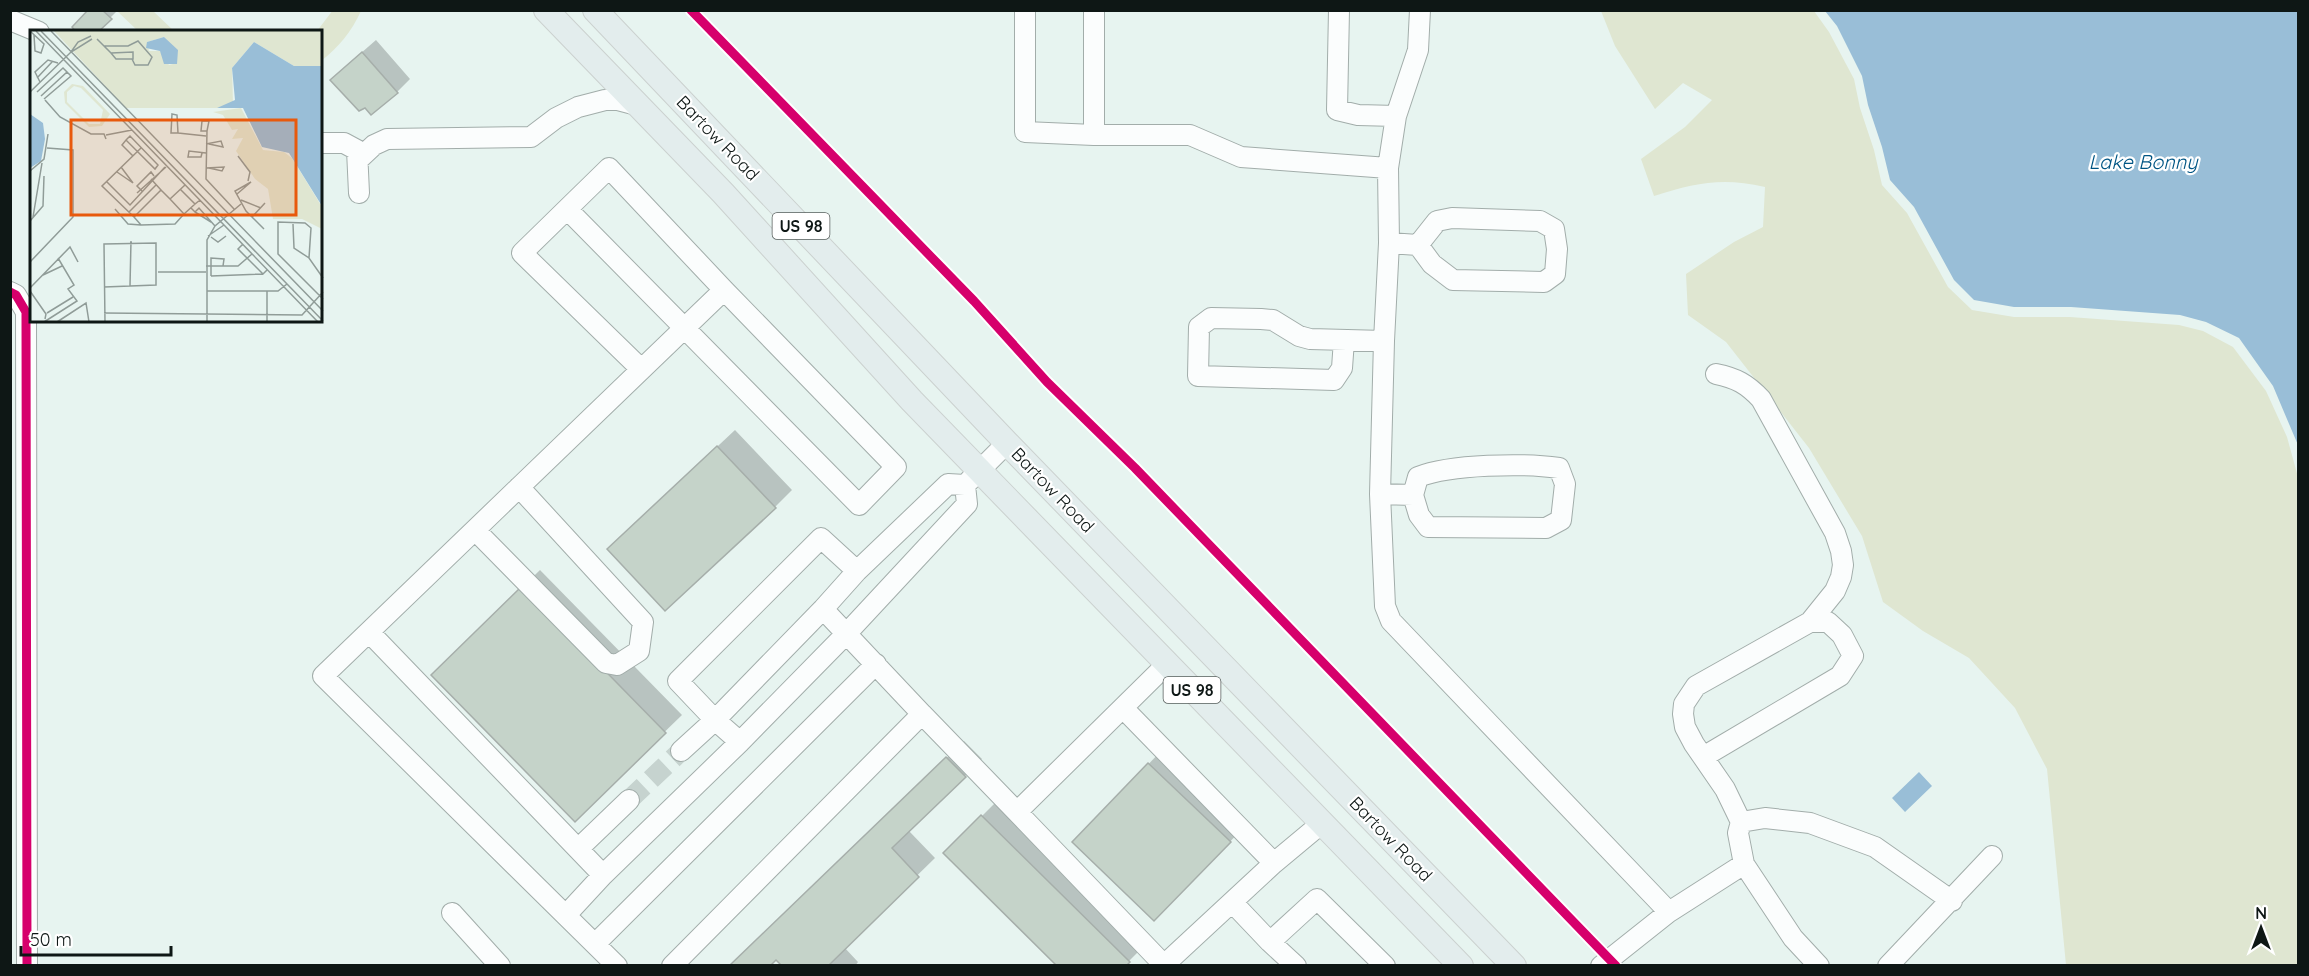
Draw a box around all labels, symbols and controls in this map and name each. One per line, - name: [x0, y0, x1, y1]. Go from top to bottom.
- inset map: [30, 30, 322, 322]
- street label: Bartow Road: [672, 91, 764, 185]
- water label: Lake Bonny: [2088, 149, 2199, 174]
- road number: US 98: [772, 213, 830, 239]
- street label: Bartow Road: [1007, 443, 1099, 537]
- road number: US 98: [1164, 677, 1220, 703]
- street label: Bartow Road: [1345, 792, 1437, 886]
- north arrow: [2231, 898, 2291, 958]
- text: N: [2255, 903, 2267, 923]
- scale bar: [21, 919, 171, 957]
- text: 50 m: [30, 928, 72, 951]

